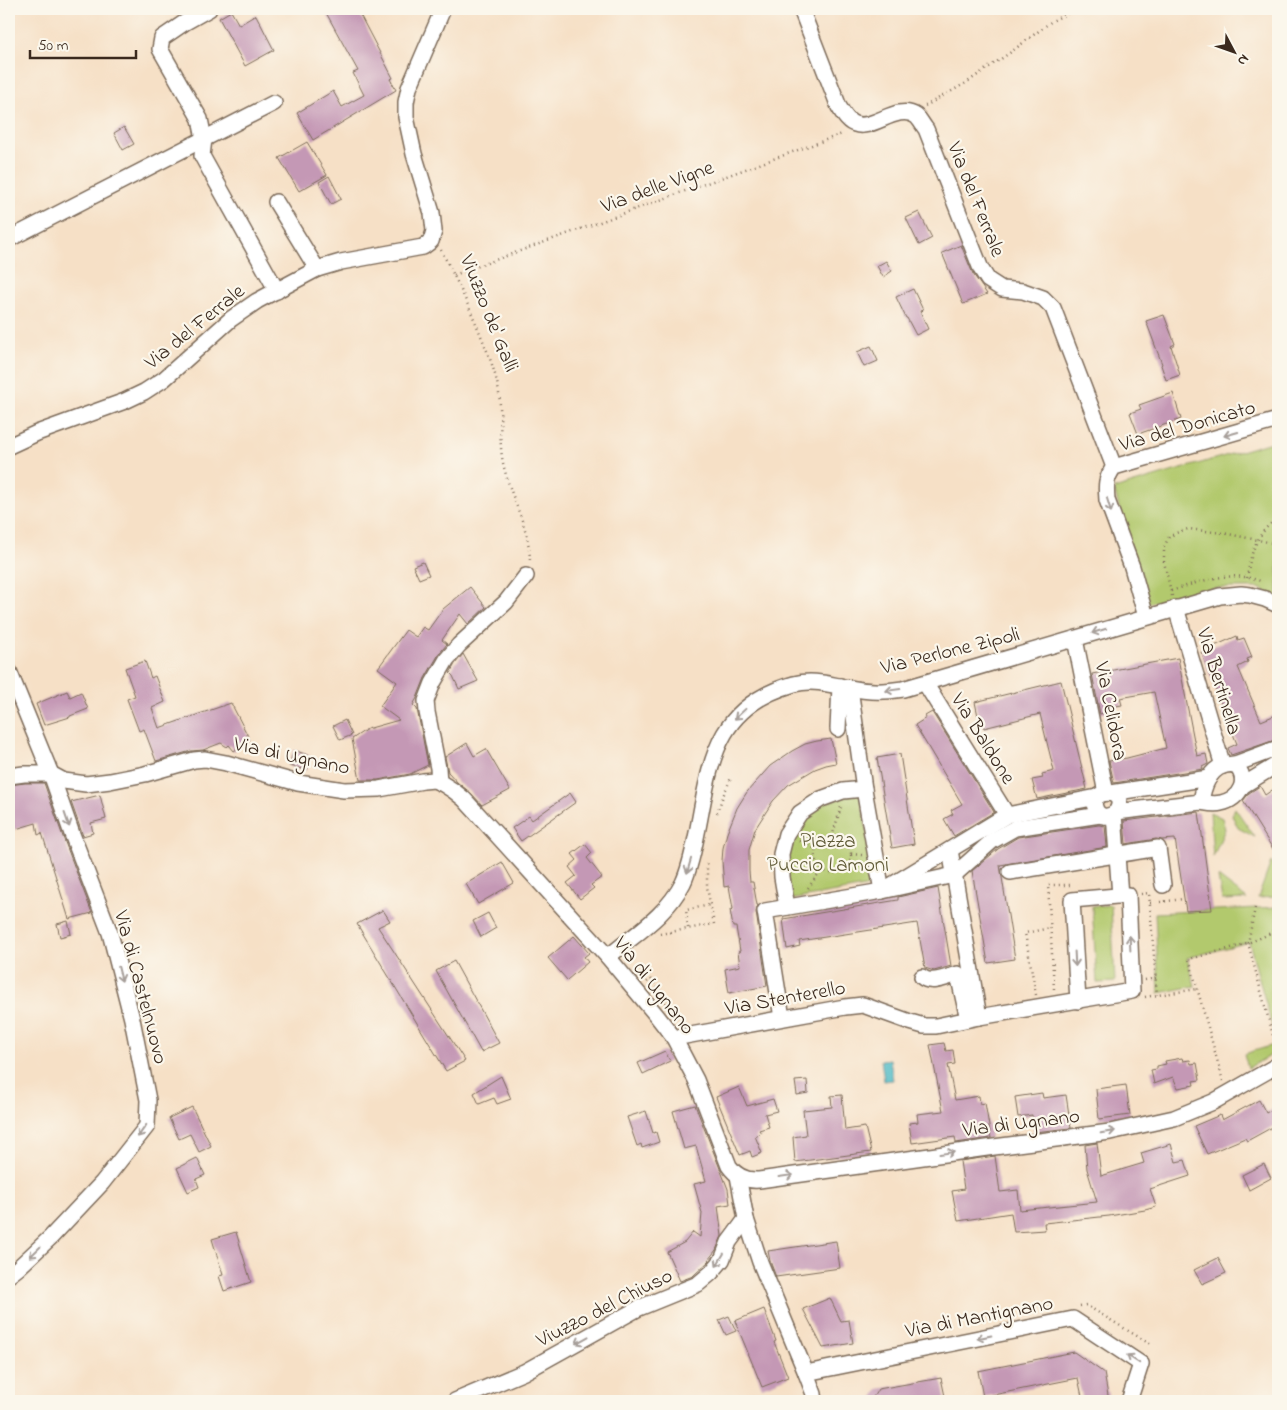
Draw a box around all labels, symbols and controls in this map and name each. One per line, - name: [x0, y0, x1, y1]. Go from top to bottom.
- scale bar: [30, 28, 136, 60]
- north arrow: [1210, 28, 1260, 78]
- text: 50 m: [38, 35, 69, 57]
- text: N: [1232, 49, 1254, 70]
- street label: Via del Ferrale: [938, 137, 1012, 262]
- street label: Via delle Vigne: [596, 153, 720, 224]
- street label: Viuzzo de' Galli: [451, 250, 525, 377]
- street label: Via del Ferrale: [138, 277, 252, 378]
- street label: Via del Donicato: [1115, 393, 1259, 461]
- one-way arrow: [1224, 430, 1240, 439]
- one-way arrow: [1105, 497, 1115, 513]
- street label: Via Perlone Zipoli: [877, 620, 1023, 684]
- street label: Via Bertinella: [1187, 623, 1249, 739]
- one-way arrow: [1092, 627, 1108, 637]
- street label: Via Celidora: [1086, 658, 1134, 763]
- one-way arrow: [885, 685, 901, 695]
- street label: Via Baldone: [942, 687, 1023, 791]
- one-way arrow: [734, 709, 747, 720]
- street label: Via di Ugnano: [229, 730, 352, 786]
- one-way arrow: [63, 812, 72, 828]
- park label: Piazza Puccio Lamoni: [767, 827, 889, 881]
- one-way arrow: [683, 857, 693, 873]
- street label: Via di Castelnuovo: [105, 906, 175, 1068]
- street label: Via di Ugnano: [603, 930, 702, 1043]
- one-way arrow: [1125, 935, 1135, 951]
- one-way arrow: [1071, 950, 1080, 966]
- one-way arrow: [116, 965, 125, 981]
- street label: Via Stenterello: [722, 974, 848, 1025]
- street label: Via di Ugnano: [960, 1102, 1082, 1148]
- one-way arrow: [137, 1124, 147, 1138]
- one-way arrow: [1099, 1126, 1115, 1136]
- one-way arrow: [938, 1148, 954, 1158]
- one-way arrow: [778, 1171, 794, 1181]
- one-way arrow: [29, 1246, 41, 1258]
- one-way arrow: [715, 1253, 726, 1267]
- street label: Viuzzo del Chiuso: [531, 1262, 678, 1356]
- street label: Via di Mantignano: [902, 1289, 1056, 1349]
- one-way arrow: [976, 1333, 992, 1342]
- one-way arrow: [574, 1335, 589, 1345]
- one-way arrow: [1126, 1353, 1140, 1363]

